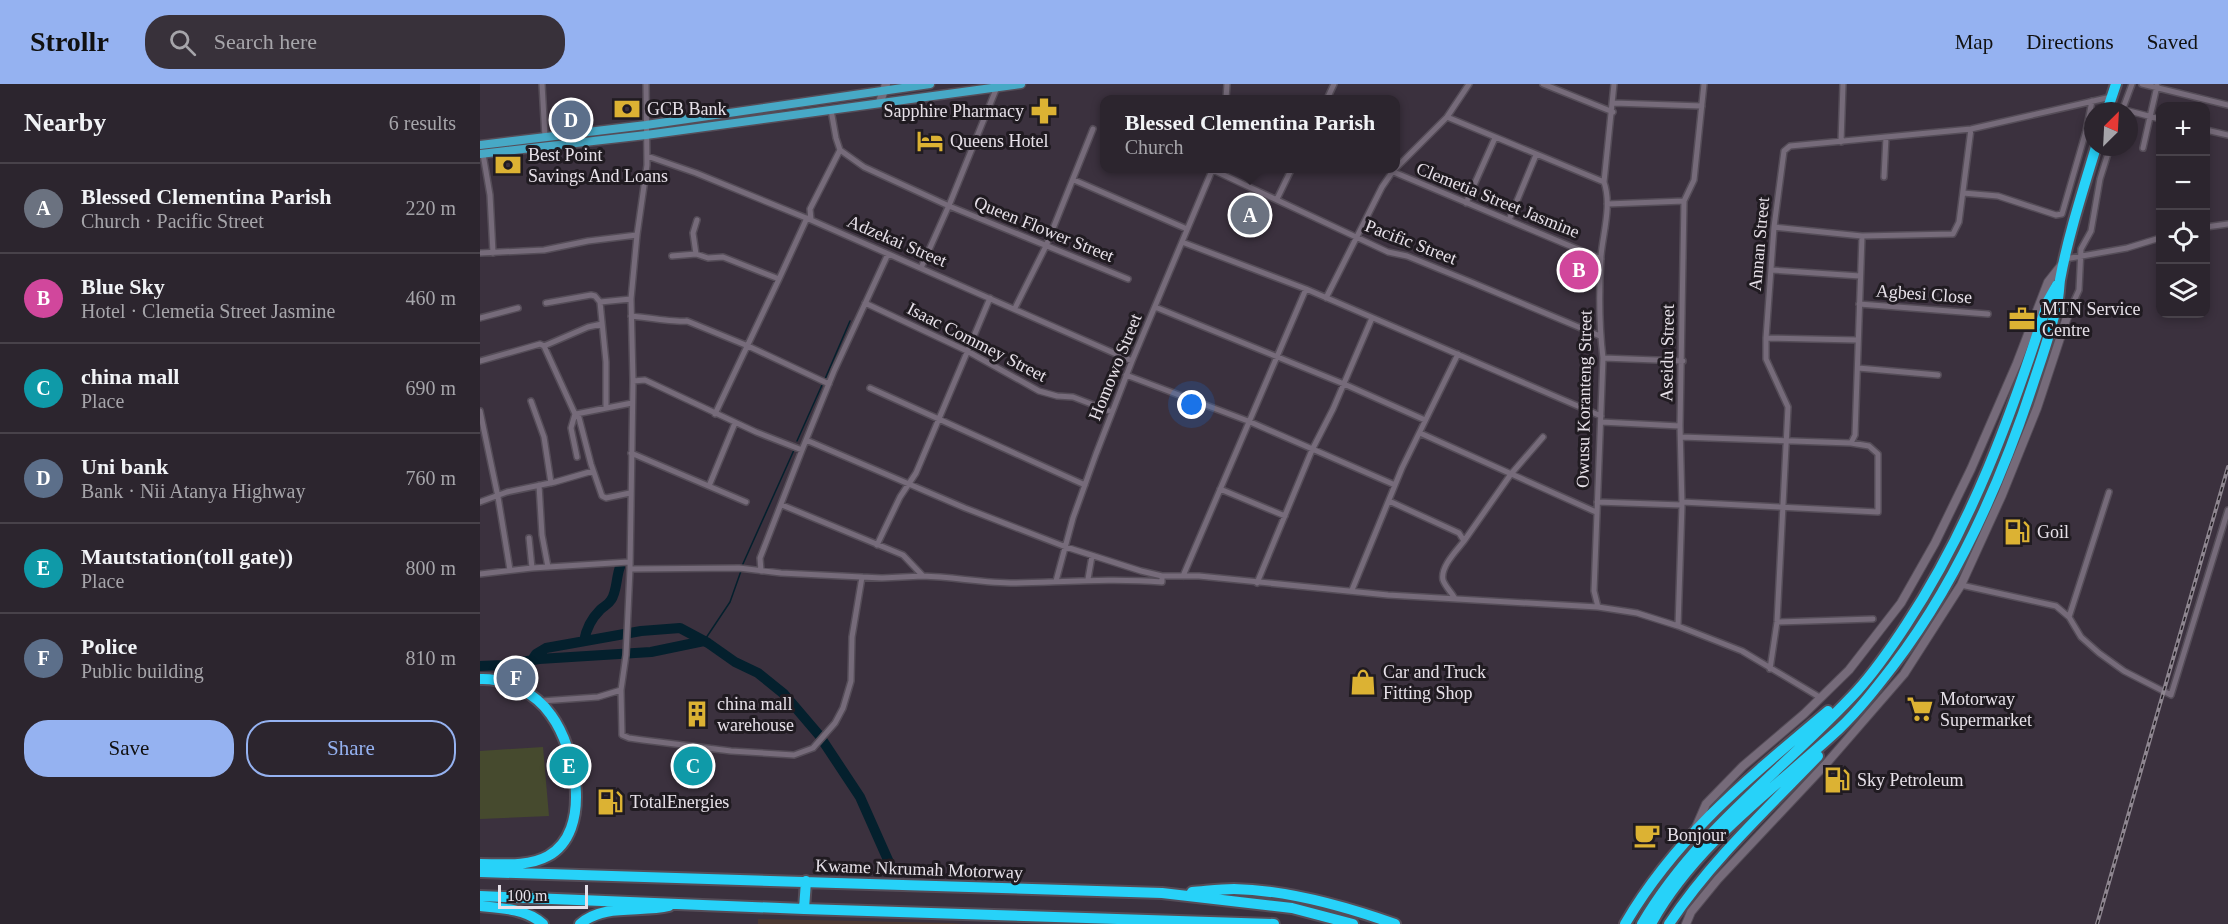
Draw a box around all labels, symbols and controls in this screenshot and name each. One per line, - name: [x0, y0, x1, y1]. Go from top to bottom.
- search box: [145, 15, 565, 69]
- text: Strollr: [30, 26, 109, 57]
- icon: search: [166, 26, 199, 59]
- text: Search here: [214, 29, 317, 54]
- text: Map: [1955, 30, 1993, 54]
- text: Directions: [2026, 30, 2114, 54]
- text: Saved: [2147, 30, 2198, 54]
- bank icon: GCB Bank: [612, 94, 642, 124]
- popup: [1100, 95, 1400, 173]
- pharmacy icon: Sapphire Pharmacy: [1029, 96, 1059, 126]
- pin: D: [552, 98, 590, 142]
- place label: GCB Bank: [647, 99, 727, 119]
- place label: Sapphire Pharmacy: [884, 101, 1024, 121]
- north arrow: [2084, 102, 2138, 156]
- map controls: [2156, 102, 2210, 318]
- button: +: [2156, 102, 2210, 156]
- text: Nearby: [24, 108, 106, 137]
- text: Blessed Clementina Parish: [1125, 110, 1375, 135]
- text: 6 results: [389, 112, 456, 134]
- hotel icon: Queens Hotel: [915, 126, 945, 156]
- place label: Queens Hotel: [950, 131, 1048, 151]
- text: Church: [1125, 136, 1184, 158]
- place label: Best Point Savings And Loans: [528, 145, 668, 186]
- bank icon: Best Point Savings And Loans: [493, 150, 523, 180]
- button: −: [2156, 156, 2210, 210]
- street label: Clemetia Street Jasmine: [1414, 158, 1582, 242]
- text: Blessed Clementina Parish: [81, 184, 332, 209]
- street label: Queen Flower Street: [971, 192, 1117, 266]
- pin: A: [1230, 192, 1270, 238]
- street label: Annan Street: [1745, 196, 1773, 292]
- text: A: [36, 197, 51, 219]
- text: 220 m: [405, 197, 456, 219]
- text: Church · Pacific Street: [81, 210, 264, 232]
- button: locate: [2156, 210, 2210, 264]
- street label: Adzekai Street: [844, 211, 950, 271]
- street label: Pacific Street: [1362, 215, 1460, 269]
- pin: B: [1560, 248, 1598, 292]
- button: layers: [2156, 264, 2210, 318]
- text: Blue Sky: [81, 274, 165, 299]
- street label: Agbesi Close: [1875, 281, 1973, 307]
- text: B: [37, 287, 50, 309]
- text: 460 m: [405, 287, 456, 309]
- street label: Isaac Commey Street: [904, 298, 1050, 386]
- place label: MTN Service Centre: [2042, 299, 2140, 340]
- text: Hotel · Clemetia Street Jasmine: [81, 300, 335, 322]
- street label: Aseidu Street: [1656, 304, 1678, 402]
- office icon: MTN Service Centre: [2007, 304, 2037, 334]
- street label: Owusu Koranteng Street: [1572, 310, 1596, 488]
- street label: Homowo Street: [1084, 311, 1146, 423]
- text: china mall: [81, 364, 179, 389]
- text: C: [36, 377, 51, 399]
- text: 690 m: [405, 377, 456, 399]
- text: Place: [81, 390, 124, 412]
- your location: [1177, 390, 1206, 419]
- text: Uni bank: [81, 454, 168, 479]
- text: D: [36, 467, 51, 489]
- text: 760 m: [405, 467, 456, 489]
- text: Bank · Nii Atanya Highway: [81, 480, 305, 502]
- fuel station icon: Goil: [2002, 517, 2032, 547]
- place label: Goil: [2037, 522, 2069, 542]
- text: Mautstation(toll gate)): [81, 544, 293, 569]
- text: E: [37, 557, 50, 579]
- text: 800 m: [405, 557, 456, 579]
- text: Place: [81, 570, 124, 592]
- text: Police: [81, 634, 137, 659]
- text: F: [37, 647, 50, 669]
- text: 810 m: [405, 647, 456, 669]
- pin: F: [496, 656, 536, 700]
- text: Public building: [81, 660, 204, 682]
- place label: Car and Truck Fitting Shop: [1383, 662, 1486, 703]
- shop icon: Car and Truck Fitting Shop: [1348, 667, 1378, 697]
- place label: Motorway Supermarket: [1940, 689, 2032, 730]
- place label: china mall warehouse: [717, 694, 794, 735]
- supermarket icon: Motorway Supermarket: [1905, 694, 1935, 724]
- building icon: china mall warehouse: [682, 699, 712, 729]
- button: Save: [24, 720, 234, 777]
- button: Share: [246, 720, 456, 777]
- pin: E: [550, 744, 589, 788]
- pin: C: [674, 744, 712, 788]
- fuel station icon: Sky Petroleum: [1822, 765, 1852, 795]
- place label: Sky Petroleum: [1857, 770, 1964, 790]
- fuel station icon: TotalEnergies: [595, 787, 625, 817]
- place label: TotalEnergies: [630, 792, 729, 812]
- cafe icon: Bonjour: [1632, 820, 1662, 850]
- place label: Bonjour: [1667, 825, 1726, 845]
- street label: Kwame Nkrumah Motorway: [815, 855, 1023, 883]
- scale bar: [498, 882, 588, 910]
- text: 100 m: [507, 887, 547, 904]

